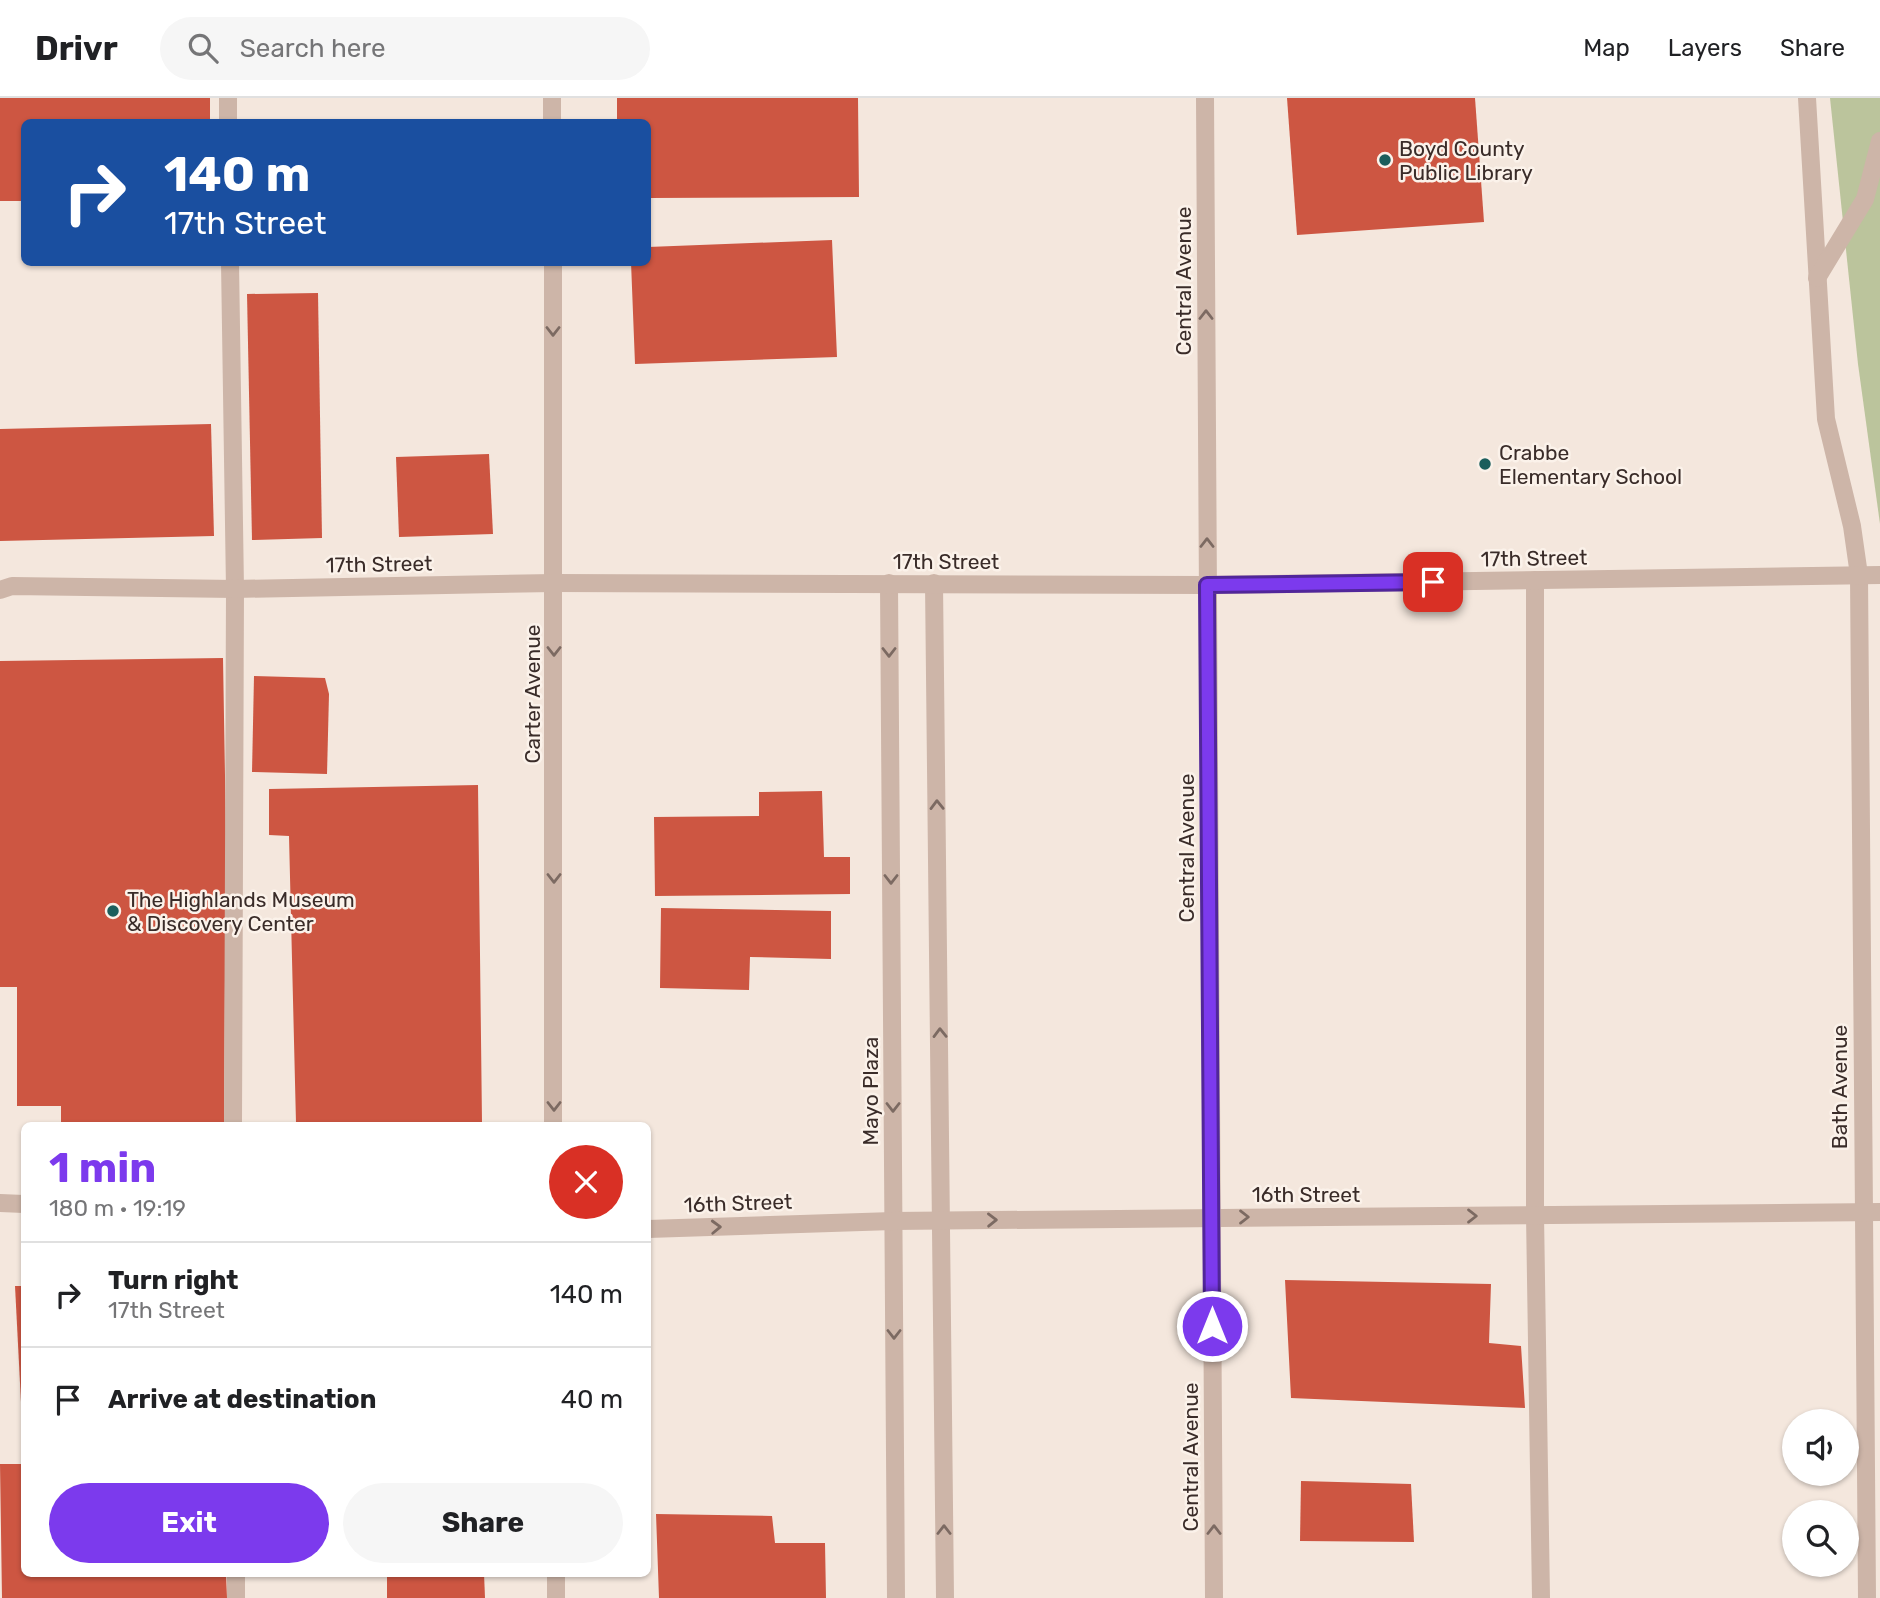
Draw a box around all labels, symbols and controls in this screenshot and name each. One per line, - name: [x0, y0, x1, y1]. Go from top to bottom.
- search box: [160, 17, 650, 80]
- text: Drivr: [35, 29, 118, 68]
- icon: search: [184, 29, 222, 67]
- text: Search here: [240, 33, 386, 64]
- text: Map: [1583, 34, 1630, 62]
- text: Layers: [1668, 34, 1742, 62]
- text: Share: [1780, 34, 1845, 62]
- place label: Boyd County Public Library: [1399, 136, 1533, 185]
- text: 140 m: [164, 145, 310, 203]
- icon: right: [49, 147, 140, 238]
- marker: Boyd County Public Library: [1377, 152, 1393, 168]
- text: 17th Street: [164, 204, 326, 242]
- street label: Central Avenue: [1171, 206, 1196, 356]
- one-way arrow: [1198, 310, 1214, 320]
- one-way arrow: [545, 326, 561, 336]
- place label: Crabbe Elementary School: [1499, 440, 1682, 489]
- marker: Crabbe Elementary School: [1477, 456, 1493, 472]
- one-way arrow: [1199, 537, 1215, 548]
- street label: 17th Street: [1480, 545, 1588, 571]
- street label: 17th Street: [893, 549, 999, 574]
- street label: 17th Street: [325, 551, 433, 577]
- pin: [1403, 552, 1463, 612]
- icon: arrive: [1414, 563, 1452, 601]
- street label: Carter Avenue: [520, 624, 545, 764]
- one-way arrow: [546, 646, 562, 657]
- one-way arrow: [882, 646, 897, 657]
- street label: Central Avenue: [1174, 773, 1199, 923]
- one-way arrow: [929, 800, 945, 810]
- one-way arrow: [546, 874, 562, 884]
- one-way arrow: [883, 874, 899, 885]
- place label: The Highlands Museum & Discovery Center: [127, 887, 355, 936]
- marker: The Highlands Museum & Discovery Center: [105, 903, 121, 919]
- street label: Bath Avenue: [1827, 1025, 1852, 1149]
- one-way arrow: [932, 1027, 948, 1038]
- street label: Mayo Plaza: [858, 1037, 883, 1145]
- one-way arrow: [546, 1101, 562, 1112]
- one-way arrow: [885, 1101, 900, 1112]
- text: 1 min: [49, 1143, 156, 1193]
- button: close: [549, 1145, 623, 1219]
- street label: 16th Street: [1252, 1182, 1360, 1207]
- street label: 16th Street: [683, 1189, 793, 1217]
- text: 180 m · 19:19: [49, 1194, 186, 1222]
- one-way arrow: [1466, 1208, 1477, 1223]
- one-way arrow: [1239, 1209, 1250, 1225]
- one-way arrow: [987, 1213, 998, 1228]
- one-way arrow: [710, 1219, 721, 1234]
- text: Turn right: [108, 1265, 238, 1296]
- icon: right: [49, 1276, 87, 1314]
- text: 140 m: [550, 1279, 623, 1310]
- position arrow: [1175, 1289, 1249, 1363]
- text: 17th Street: [108, 1296, 225, 1324]
- one-way arrow: [886, 1329, 902, 1340]
- icon: arrive: [49, 1381, 87, 1419]
- street label: Central Avenue: [1178, 1382, 1203, 1532]
- text: Arrive at destination: [108, 1384, 376, 1415]
- text: 40 m: [561, 1384, 623, 1415]
- map controls: [1782, 1409, 1859, 1577]
- button: sound: [1782, 1409, 1859, 1486]
- button: Exit: [49, 1483, 329, 1563]
- button: Share: [343, 1483, 623, 1563]
- button: search: [1782, 1500, 1859, 1577]
- one-way arrow: [937, 1524, 952, 1535]
- one-way arrow: [1206, 1524, 1222, 1535]

